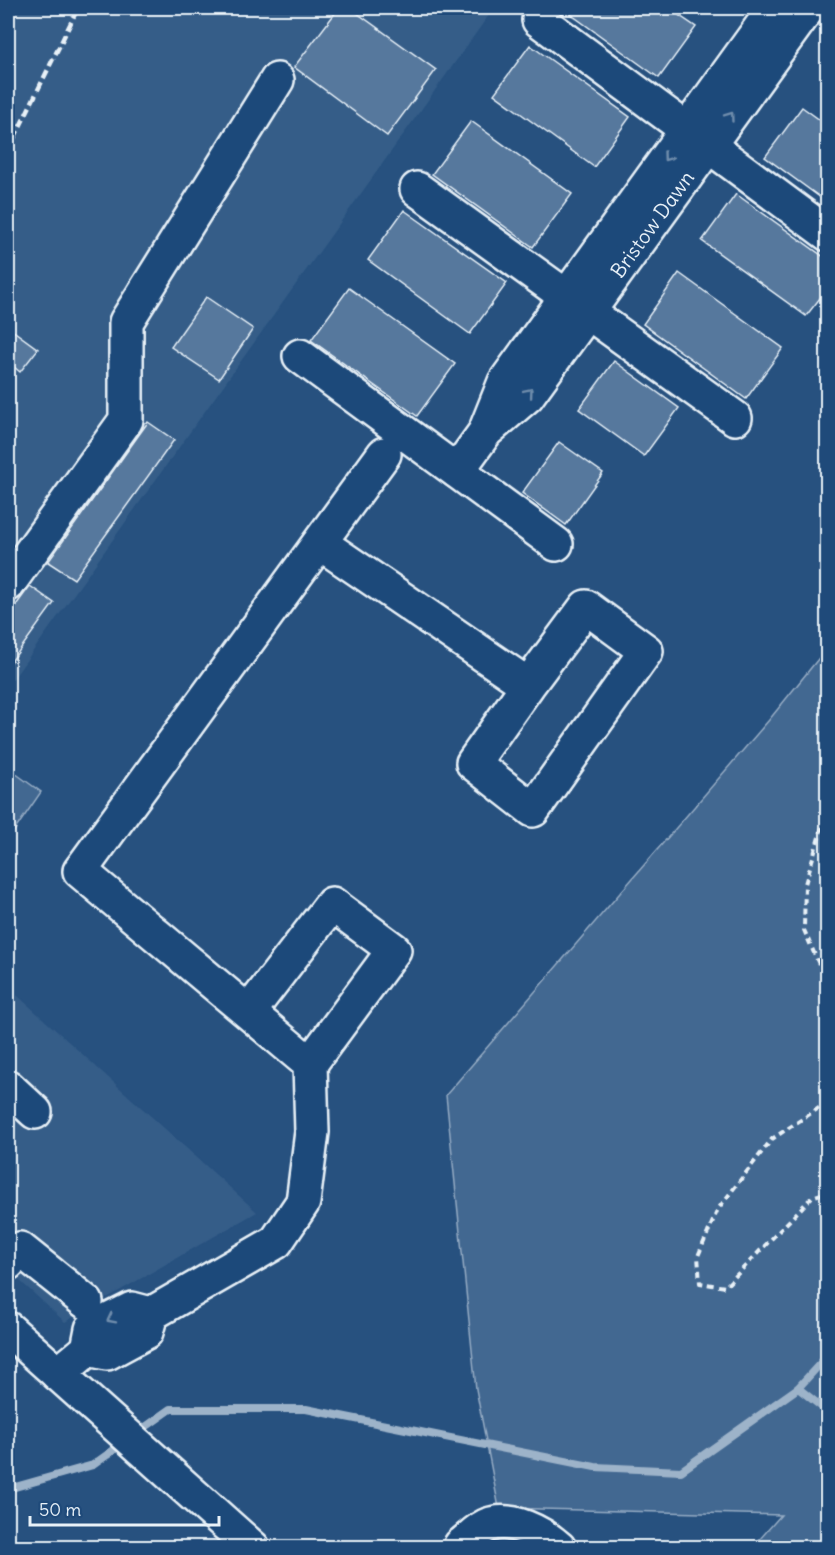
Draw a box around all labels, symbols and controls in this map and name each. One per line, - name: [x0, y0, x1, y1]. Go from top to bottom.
- one-way arrow: [723, 111, 734, 122]
- one-way arrow: [664, 151, 675, 162]
- street label: Bristow Dawn: [605, 166, 699, 282]
- one-way arrow: [522, 388, 533, 399]
- one-way arrow: [107, 1312, 118, 1323]
- scale bar: [30, 1489, 219, 1527]
- text: 50 m: [39, 1498, 81, 1521]

